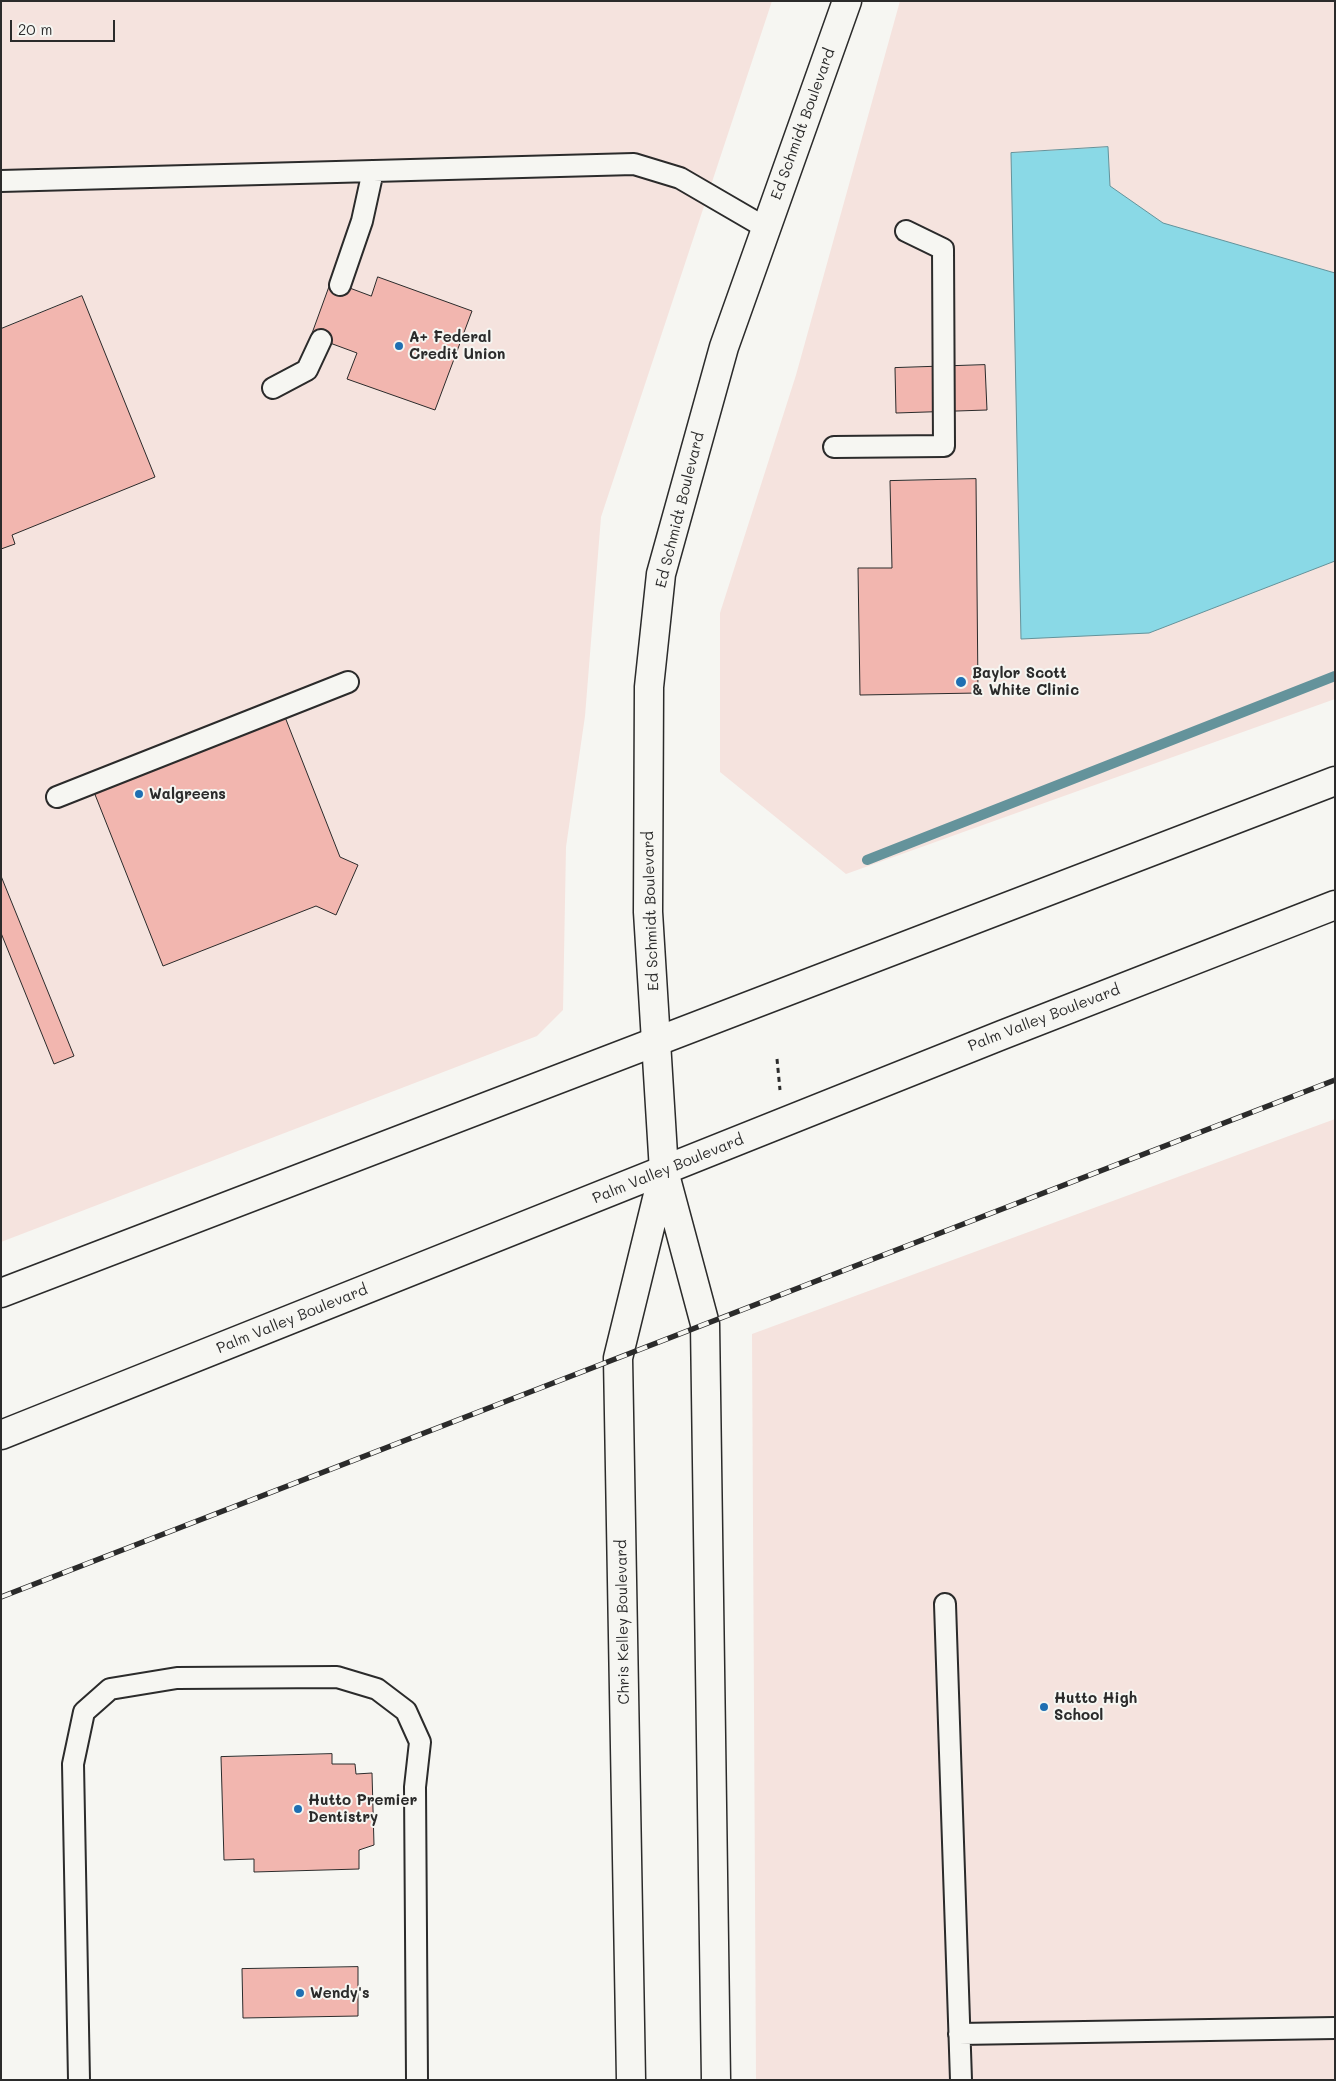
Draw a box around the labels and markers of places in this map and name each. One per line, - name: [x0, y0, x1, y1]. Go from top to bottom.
- place label: A+ Federal Credit Union: [409, 328, 505, 363]
- marker: A+ Federal Credit Union: [393, 340, 405, 352]
- place label: Baylor Scott & White Clinic: [972, 664, 1079, 699]
- marker: Baylor Scott & White Clinic: [954, 675, 968, 689]
- place label: Walgreens: [149, 785, 226, 803]
- marker: Walgreens: [133, 788, 145, 800]
- place label: Hutto High School: [1054, 1689, 1137, 1724]
- marker: Hutto High School: [1038, 1701, 1050, 1713]
- place label: Hutto Premier Dentistry: [308, 1791, 417, 1826]
- marker: Hutto Premier Dentistry: [292, 1803, 304, 1815]
- place label: Wendy's: [310, 1984, 370, 2002]
- marker: Wendy's: [294, 1987, 306, 1999]

